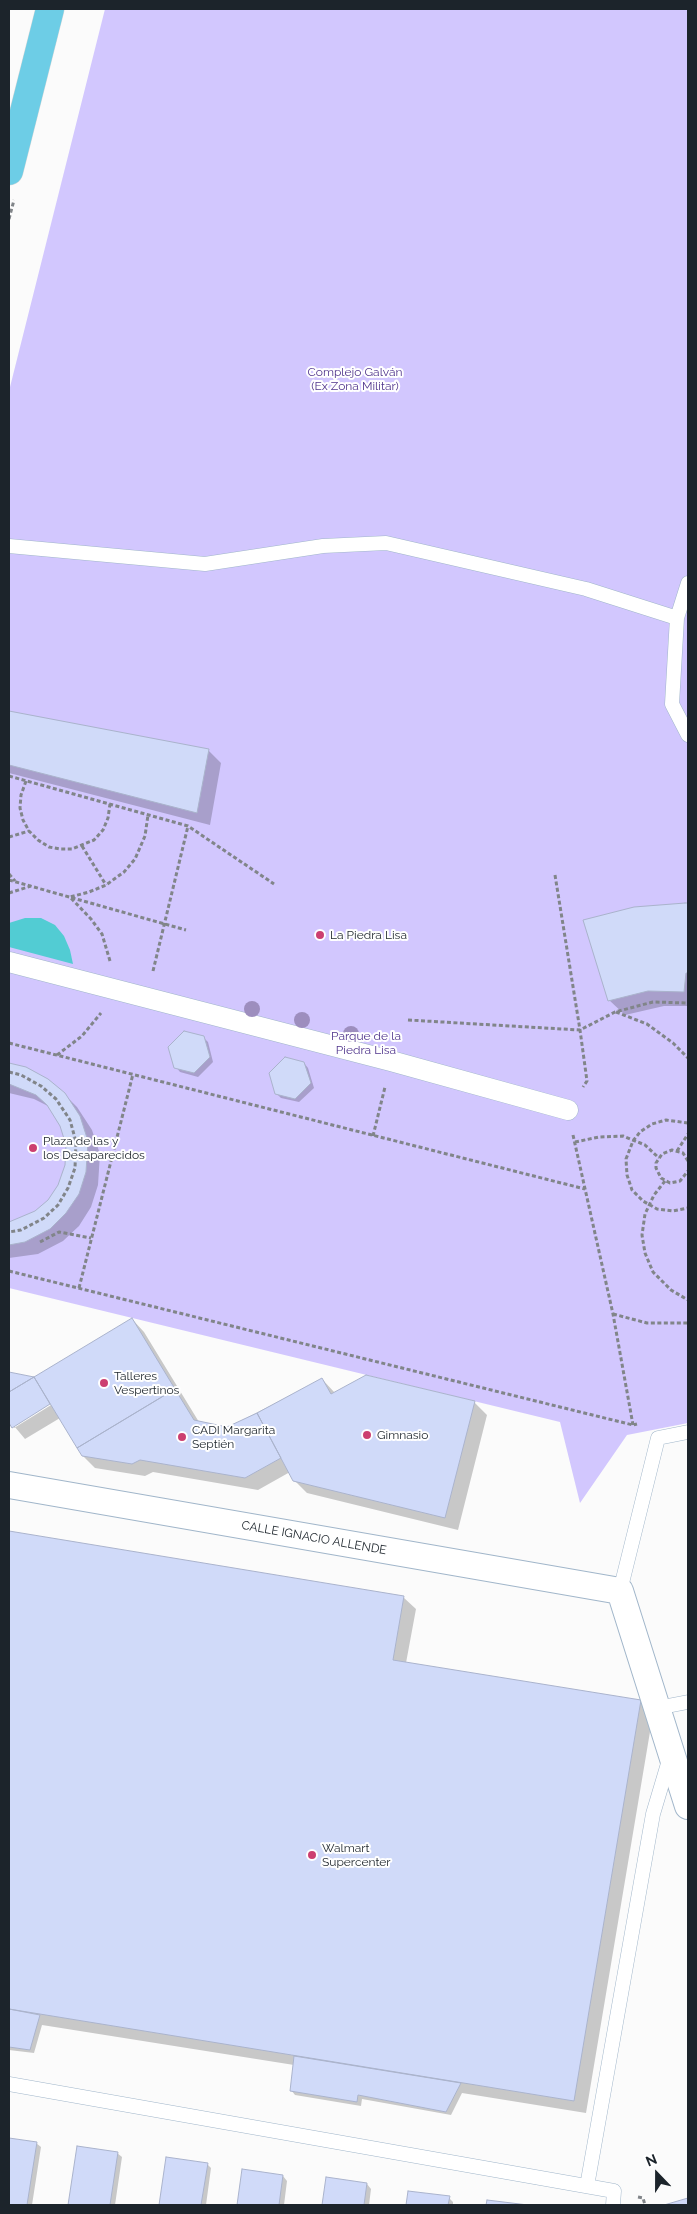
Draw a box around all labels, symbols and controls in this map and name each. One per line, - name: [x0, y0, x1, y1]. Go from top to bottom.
- park label: Complejo Galván (Ex Zona Militar): [308, 365, 402, 393]
- place label: La Piedra Lisa: [330, 928, 407, 942]
- marker: La Piedra Lisa: [314, 929, 326, 941]
- park label: Parque de la Piedra Lisa: [331, 1029, 401, 1057]
- place label: Plaza de las y los Desaparecidos: [43, 1134, 145, 1162]
- marker: Plaza de las y los Desaparecidos: [27, 1142, 39, 1154]
- place label: Talleres Vespertinos: [114, 1369, 179, 1397]
- marker: Talleres Vespertinos: [98, 1377, 110, 1389]
- place label: CADI Margarita Septién: [192, 1423, 275, 1451]
- place label: Gimnasio: [377, 1428, 428, 1442]
- marker: Gimnasio: [361, 1429, 373, 1441]
- marker: CADI Margarita Septién: [176, 1431, 188, 1443]
- street label: CALLE IGNACIO ALLENDE: [240, 1518, 388, 1558]
- place label: Walmart Supercenter: [322, 1841, 391, 1869]
- marker: Walmart Supercenter: [306, 1849, 318, 1861]
- north arrow: [632, 2149, 682, 2199]
- text: N: [643, 2151, 659, 2170]

